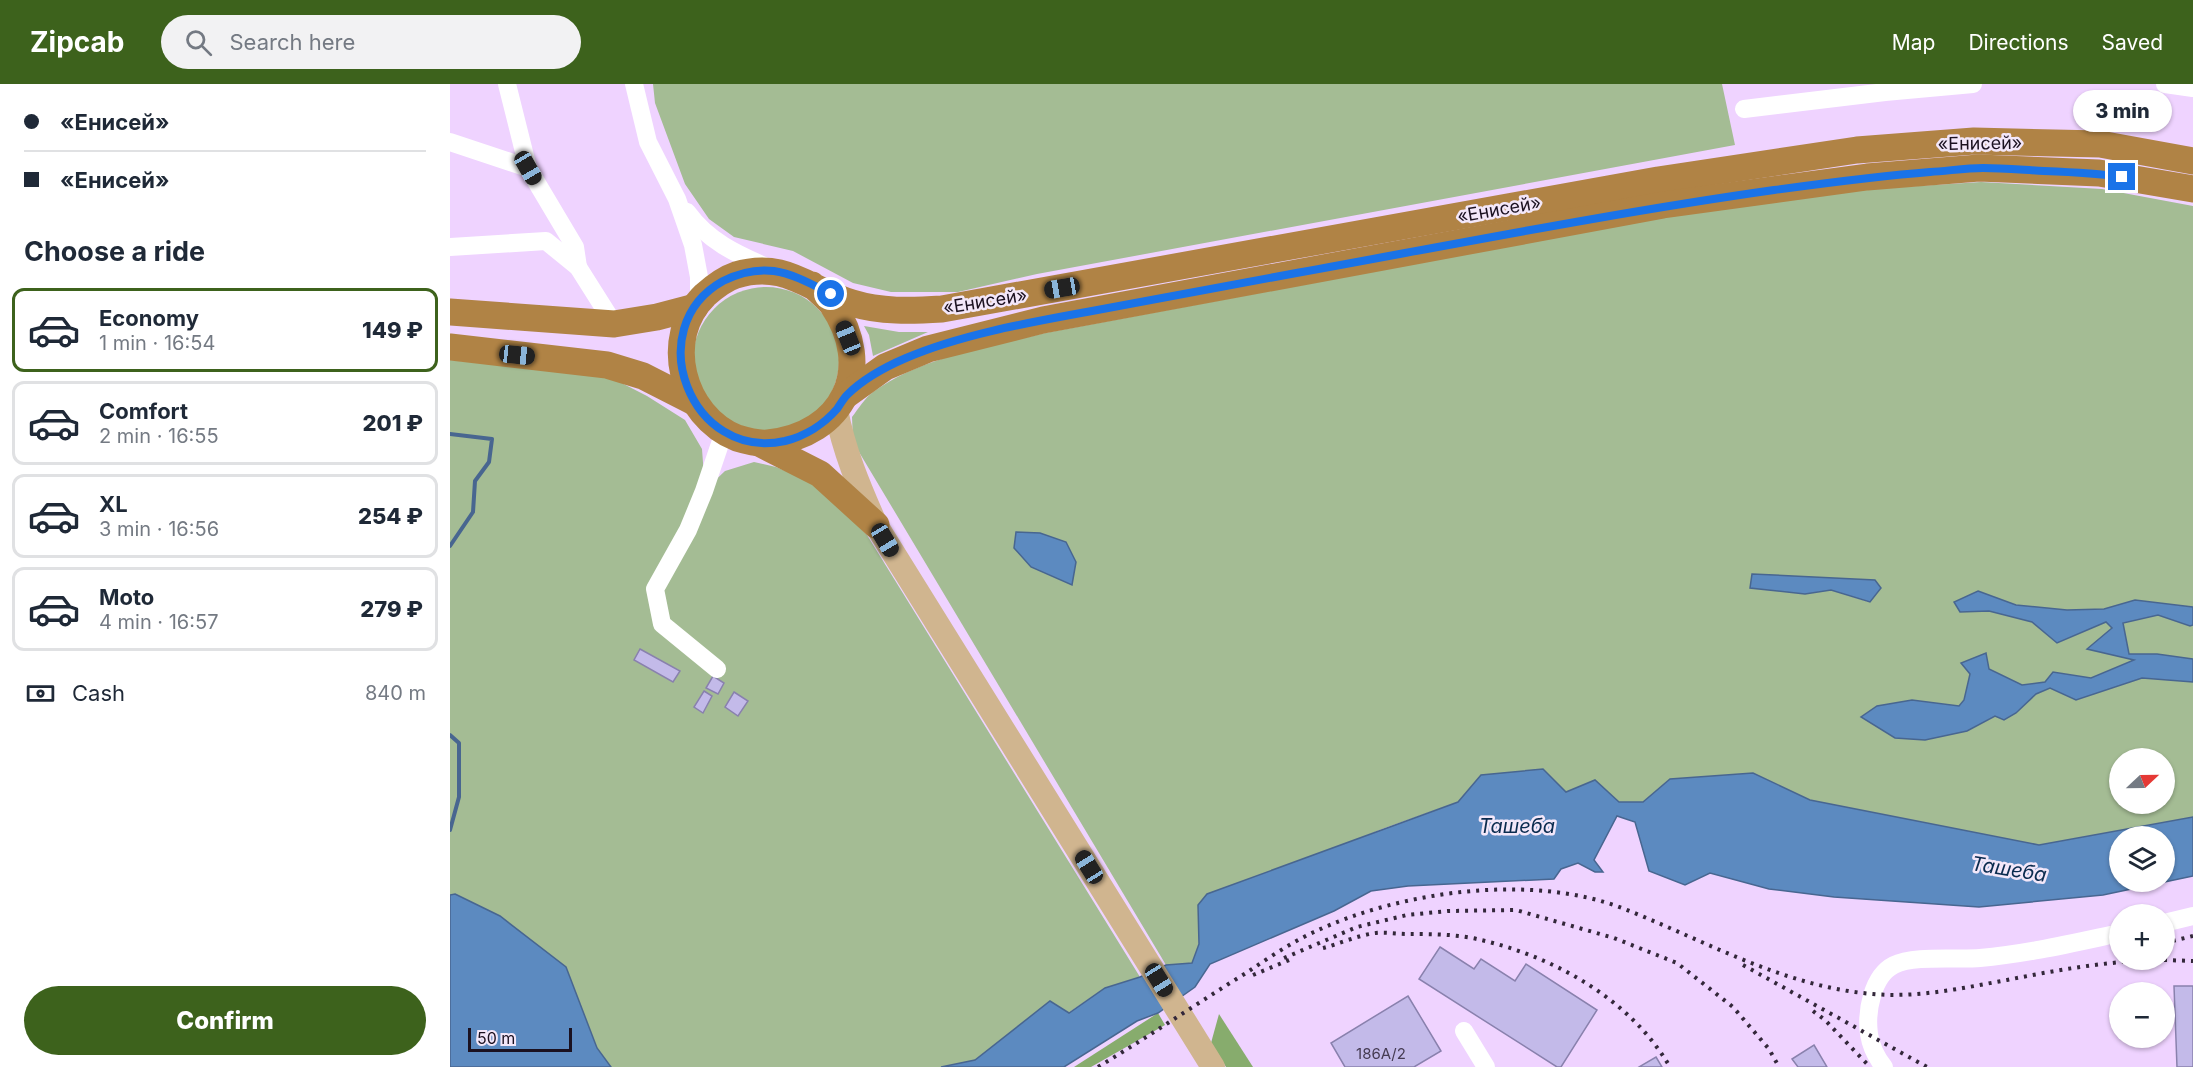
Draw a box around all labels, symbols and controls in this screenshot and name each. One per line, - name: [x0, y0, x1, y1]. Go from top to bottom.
- search box: [161, 15, 581, 69]
- text: Zipcab: [30, 25, 125, 59]
- icon: search: [182, 26, 215, 59]
- text: Search here: [230, 29, 355, 55]
- text: Map: [1892, 30, 1935, 55]
- text: Directions: [1968, 30, 2069, 55]
- text: Saved: [2102, 30, 2163, 55]
- callout: 3 min: [2072, 90, 2172, 132]
- text: 3 min: [2095, 99, 2150, 123]
- text: «Енисей»: [60, 109, 170, 135]
- street label: «Енисей»: [1938, 132, 2022, 154]
- car: [511, 148, 545, 188]
- route end: [2108, 163, 2135, 190]
- text: «Енисей»: [60, 167, 170, 193]
- street label: «Енисей»: [1456, 191, 1542, 227]
- text: Choose a ride: [24, 235, 205, 268]
- car: [1043, 276, 1081, 300]
- route start: [817, 280, 844, 307]
- street label: «Енисей»: [942, 284, 1028, 318]
- icon: car: [27, 303, 81, 357]
- text: Economy: [99, 305, 199, 331]
- text: 149 ₽: [362, 317, 423, 343]
- car: [833, 318, 863, 358]
- text: 1 min · 16:54: [99, 331, 215, 355]
- car: [498, 344, 536, 366]
- icon: car: [27, 396, 81, 450]
- text: Comfort: [99, 398, 188, 424]
- text: 201 ₽: [363, 410, 423, 436]
- text: 2 min · 16:55: [99, 424, 219, 448]
- icon: car: [27, 489, 81, 543]
- text: XL: [99, 491, 128, 517]
- text: 254 ₽: [358, 503, 423, 529]
- text: 3 min · 16:56: [99, 517, 219, 541]
- car: [868, 520, 902, 560]
- icon: car: [27, 582, 81, 636]
- text: Moto: [99, 584, 154, 610]
- text: 279 ₽: [360, 596, 423, 622]
- text: 4 min · 16:57: [99, 610, 219, 634]
- icon: cash: [24, 677, 57, 710]
- text: Cash: [72, 680, 125, 706]
- text: 840 m: [365, 681, 426, 705]
- north arrow: [2109, 748, 2175, 814]
- map controls: [2109, 748, 2175, 1048]
- water label: Ташеба: [1479, 814, 1555, 838]
- button: layers: [2109, 826, 2175, 892]
- car: [1072, 847, 1106, 887]
- water label: Ташеба: [1970, 851, 2048, 887]
- button: +: [2109, 904, 2175, 970]
- car: [1142, 960, 1176, 1000]
- button: −: [2109, 982, 2175, 1048]
- button: Confirm: [24, 986, 426, 1055]
- scale bar: [468, 1025, 572, 1052]
- text: 50 m: [477, 1028, 515, 1048]
- house number: 186А/2: [1356, 1044, 1406, 1063]

